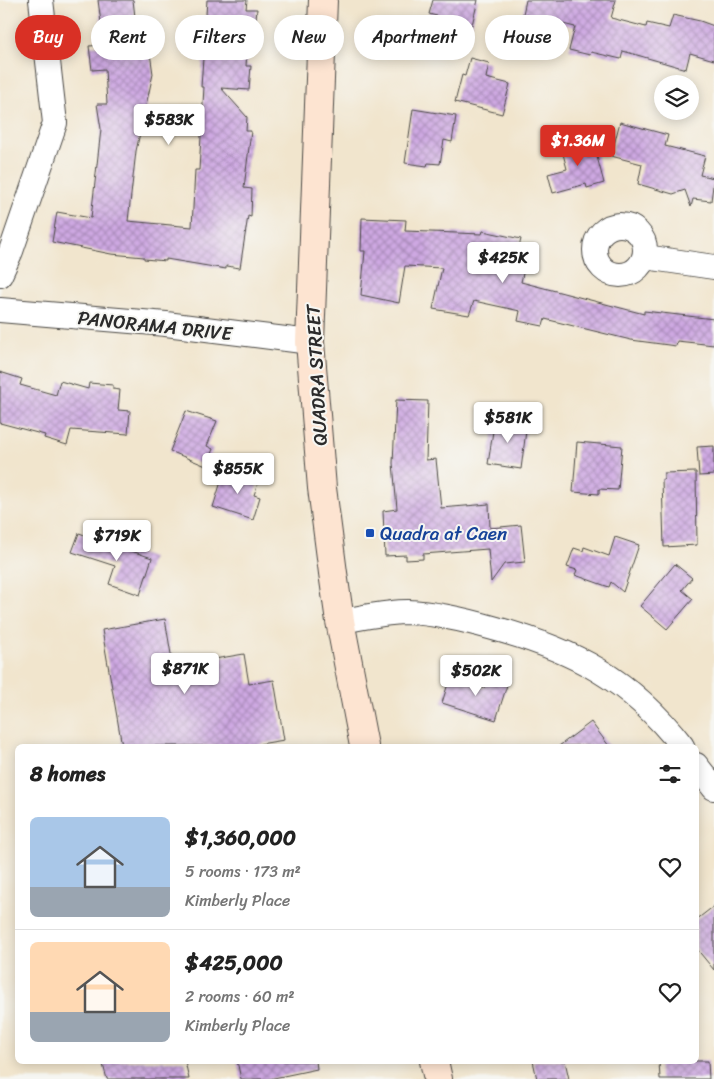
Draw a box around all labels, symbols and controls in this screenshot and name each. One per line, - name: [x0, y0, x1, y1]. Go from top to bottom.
- chip: Buy: [15, 15, 81, 60]
- chip: Rent: [91, 15, 165, 60]
- chip: Filters: [175, 15, 264, 60]
- chip: New: [274, 15, 344, 60]
- chip: Apartment: [354, 15, 475, 60]
- chip: House: [485, 15, 569, 60]
- map controls: [654, 75, 699, 120]
- button: layers: [654, 75, 699, 120]
- pin: $583K: [134, 104, 204, 146]
- text: $583K: [145, 105, 193, 134]
- pin: $1.36M: [537, 124, 619, 167]
- text: $1.36M: [551, 126, 605, 155]
- pin: $425K: [468, 242, 538, 284]
- text: $425K: [478, 243, 528, 272]
- street label: PANORAMA DRIVE: [76, 301, 235, 350]
- street label: QUADRA STREET: [296, 302, 337, 446]
- pin: $581K: [473, 402, 543, 444]
- text: $581K: [485, 403, 531, 432]
- pin: $855K: [203, 452, 273, 495]
- text: $855K: [213, 454, 263, 483]
- place label: Quadra at Caen: [380, 517, 507, 550]
- pin: $719K: [82, 520, 152, 562]
- text: $719K: [94, 521, 140, 550]
- marker: Quadra at Caen: [364, 527, 376, 539]
- pin: $871K: [150, 652, 220, 695]
- text: $871K: [162, 654, 208, 683]
- pin: $502K: [441, 654, 511, 697]
- text: $502K: [451, 656, 501, 685]
- text: 8 homes: [30, 755, 105, 793]
- icon: filters: [656, 760, 684, 788]
- text: $1,360,000: [185, 819, 296, 857]
- icon: home: [70, 837, 130, 897]
- icon: heart: [656, 853, 684, 881]
- text: 5 rooms · 173 m²: [185, 857, 301, 886]
- text: Kimberly Place: [185, 886, 290, 915]
- text: $425,000: [185, 944, 283, 982]
- icon: home: [70, 962, 130, 1022]
- icon: heart: [656, 978, 684, 1006]
- text: 2 rooms · 60 m²: [185, 982, 295, 1011]
- text: Kimberly Place: [185, 1011, 290, 1040]

